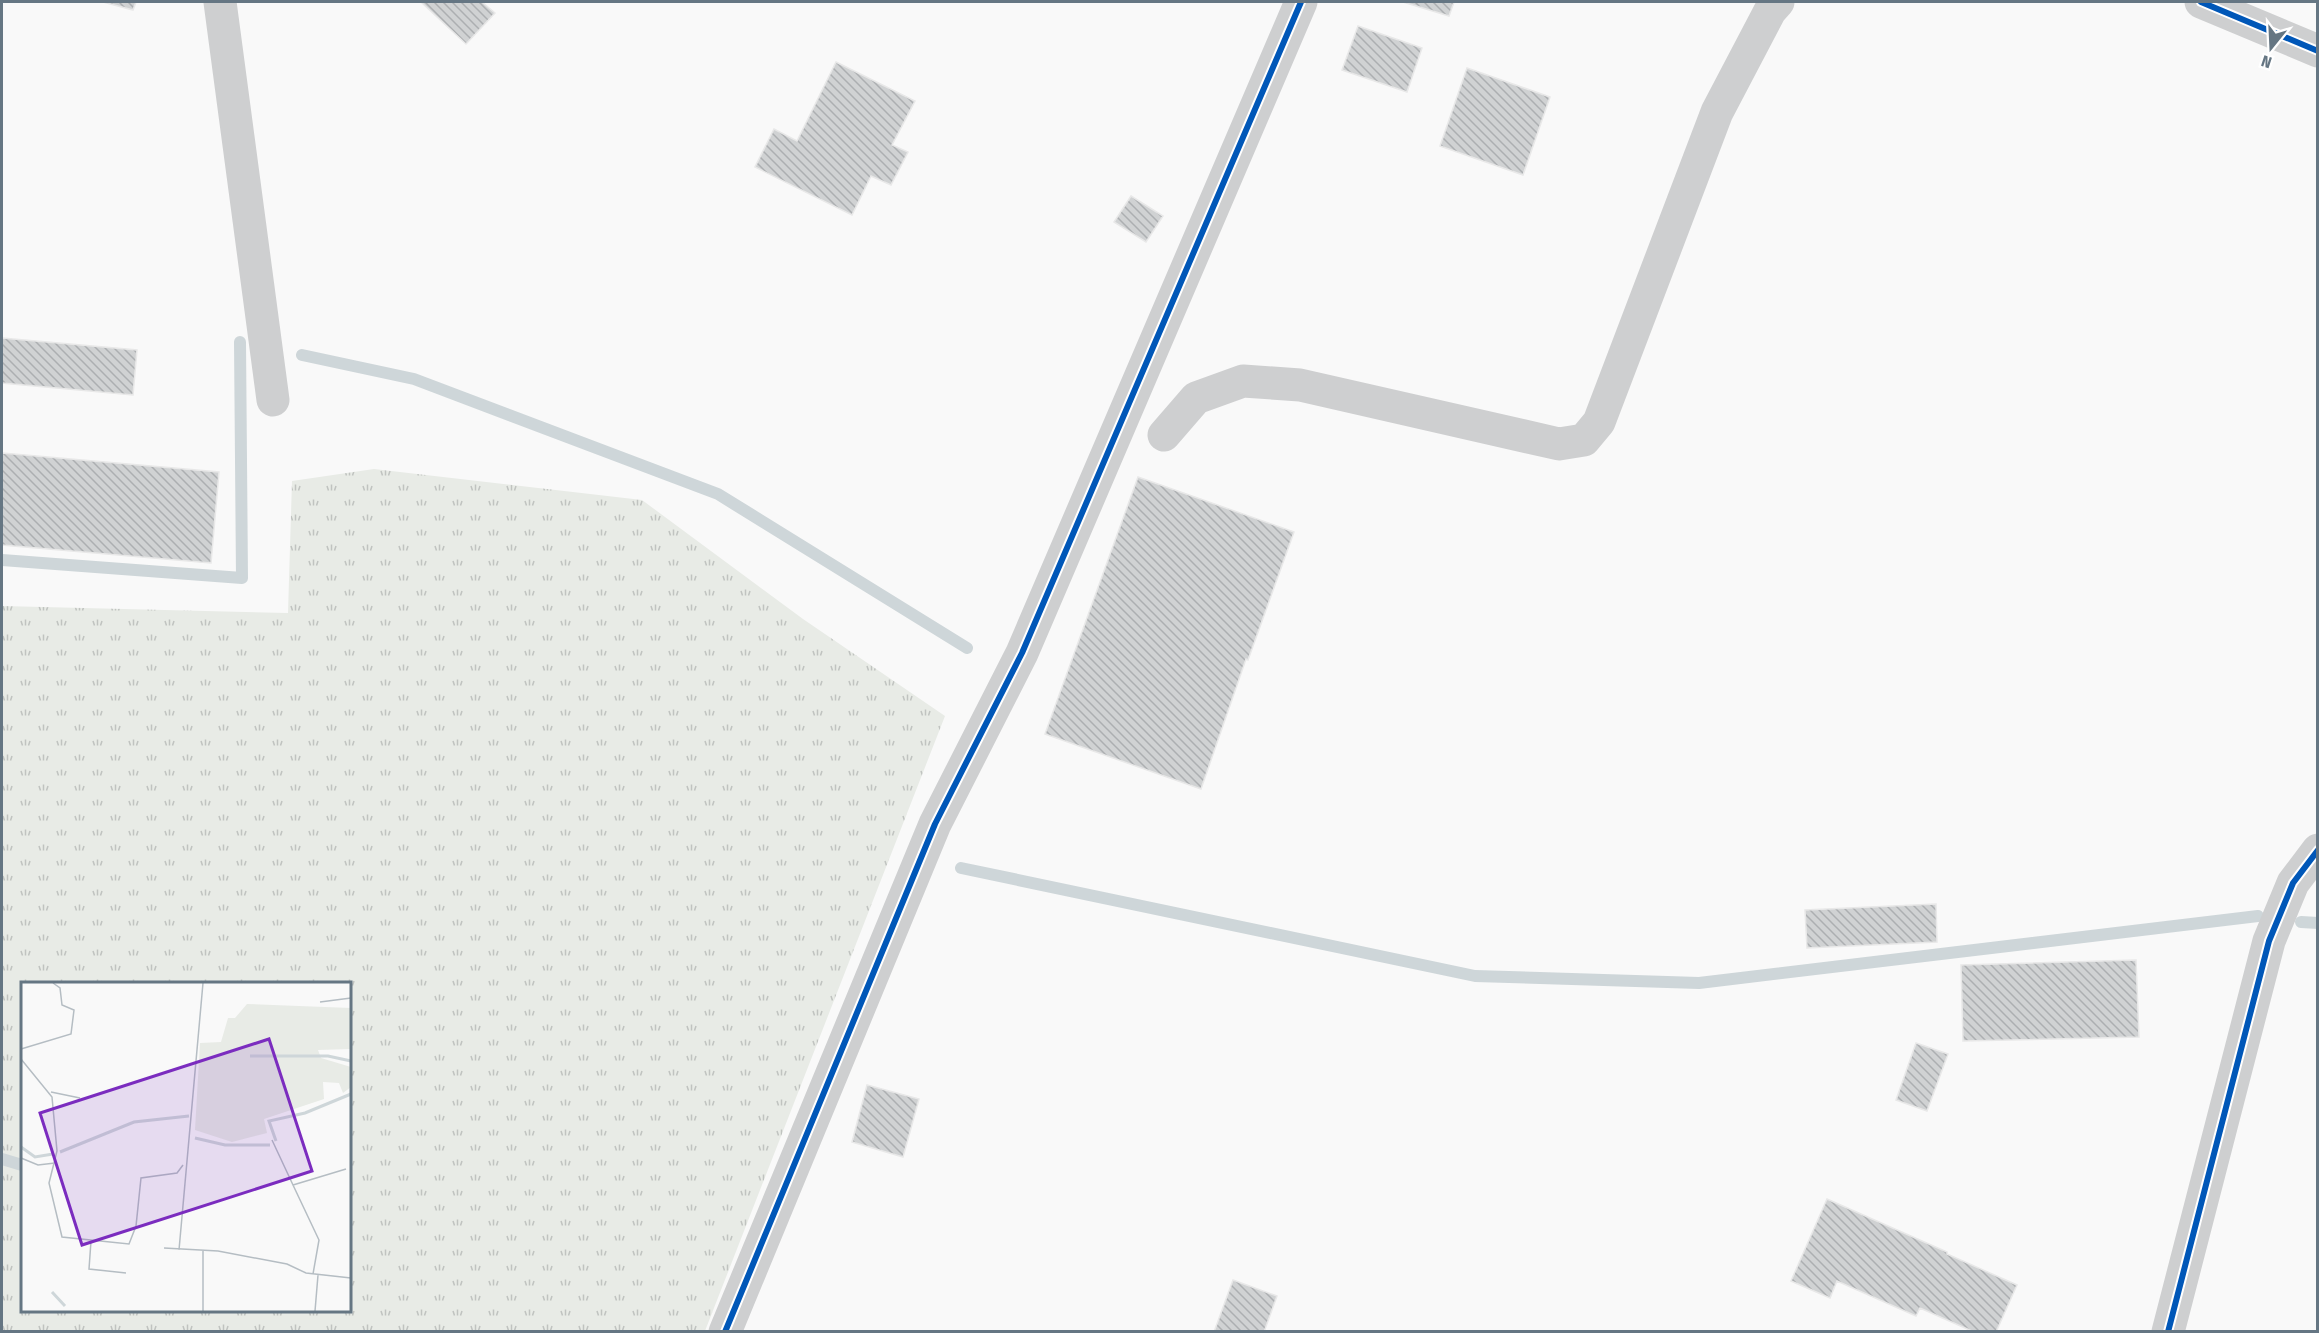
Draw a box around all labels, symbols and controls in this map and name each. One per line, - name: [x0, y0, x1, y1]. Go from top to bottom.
- north arrow: [2241, 18, 2301, 78]
- text: N: [2259, 51, 2274, 72]
- inset map: [21, 982, 351, 1312]

